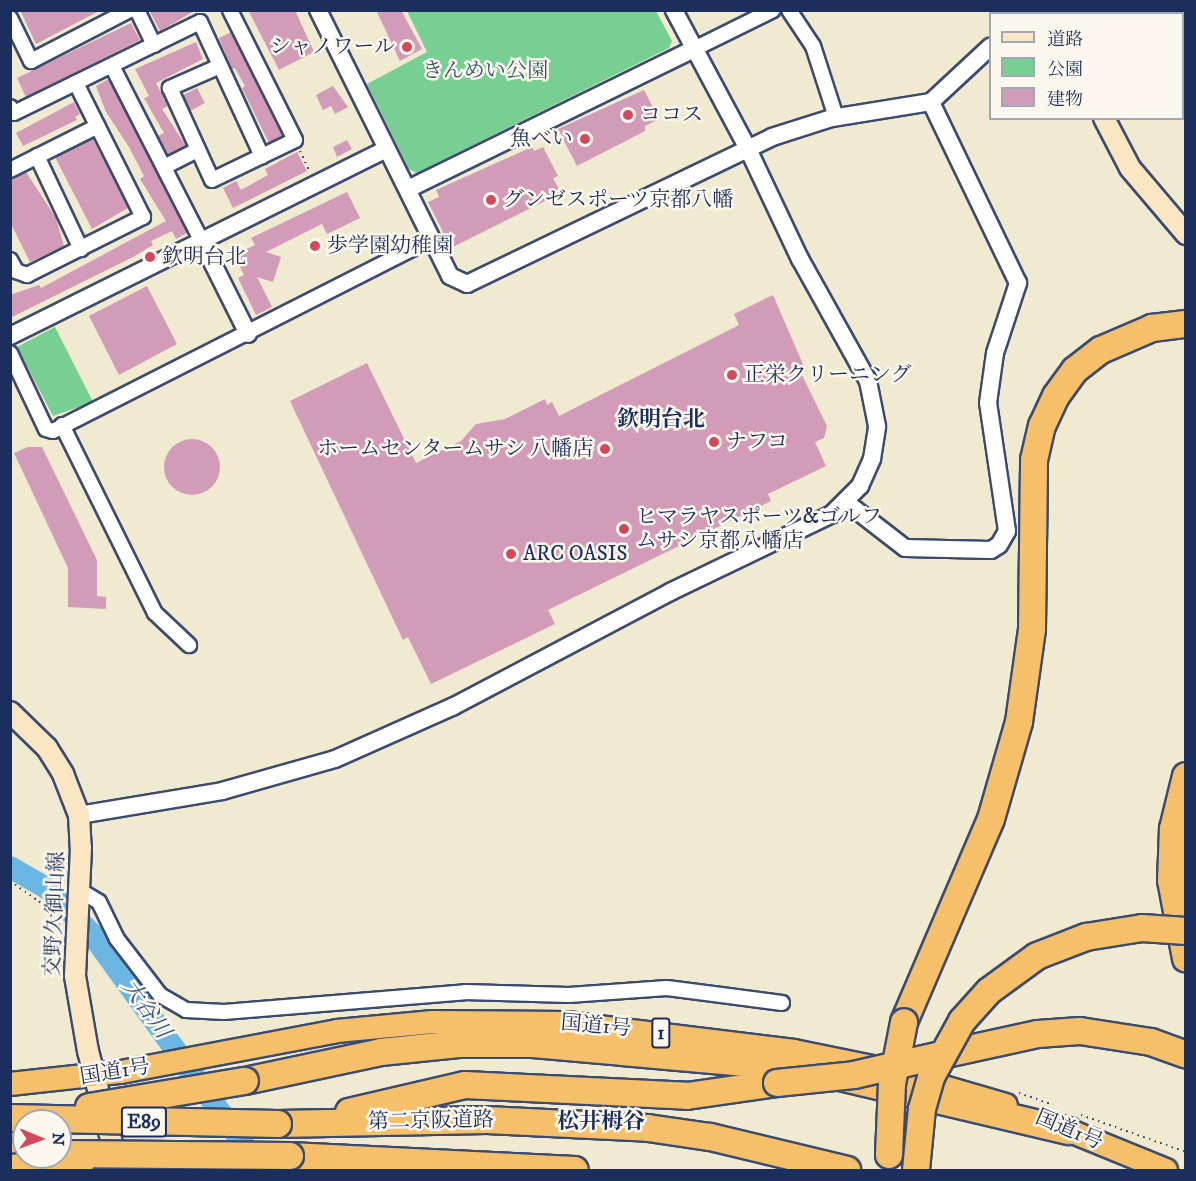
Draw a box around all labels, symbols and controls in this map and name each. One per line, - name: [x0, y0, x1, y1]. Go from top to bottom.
- legend: [989, 12, 1184, 120]
- text: 道路: [1047, 29, 1083, 51]
- place label: シャノワール: [269, 34, 395, 60]
- marker: シャノワール: [400, 40, 414, 54]
- park label: きんめい公園: [422, 58, 548, 84]
- text: 公園: [1047, 59, 1083, 81]
- text: 建物: [1047, 89, 1083, 111]
- place label: ココス: [640, 102, 703, 128]
- marker: ココス: [621, 108, 635, 122]
- place label: 魚べい: [510, 126, 573, 152]
- marker: 魚べい: [578, 132, 592, 146]
- place label: グンゼスポーツ京都八幡: [503, 187, 734, 213]
- marker: グンゼスポーツ京都八幡: [484, 193, 498, 207]
- place label: 歩学園幼稚園: [327, 233, 453, 259]
- marker: 歩学園幼稚園: [308, 239, 322, 253]
- place label: 欽明台北: [162, 244, 246, 270]
- marker: 欽明台北: [143, 250, 157, 264]
- place label: 正栄クリーニング: [744, 362, 912, 388]
- marker: 正栄クリーニング: [725, 368, 739, 382]
- district label: 欽明台北: [617, 407, 705, 433]
- place label: ナフコ: [726, 429, 789, 455]
- marker: ナフコ: [707, 435, 721, 449]
- place label: ホームセンタームサシ 八幡店: [315, 436, 593, 462]
- marker: ホームセンタームサシ 八幡店: [598, 442, 612, 456]
- place label: ヒマラヤスポーツ&ゴルフ ムサシ京都八幡店: [636, 504, 883, 554]
- marker: ヒマラヤスポーツ&ゴルフ ムサシ京都八幡店: [617, 522, 631, 536]
- place label: ARC OASIS: [523, 541, 627, 567]
- marker: ARC OASIS: [504, 547, 518, 561]
- street label: 交野久御山線: [40, 851, 70, 977]
- water label: 大谷川: [116, 975, 176, 1043]
- street label: 国道1号: [560, 1010, 632, 1042]
- road number: 1: [650, 1016, 672, 1050]
- street label: 国道1号: [78, 1054, 152, 1090]
- road number: E89: [120, 1105, 168, 1139]
- street label: 国道1号: [1032, 1105, 1106, 1155]
- street label: 第二京阪道路: [368, 1107, 494, 1135]
- north arrow: [12, 1109, 72, 1169]
- district label: 松井栂谷: [557, 1109, 645, 1135]
- text: N: [48, 1133, 68, 1146]

